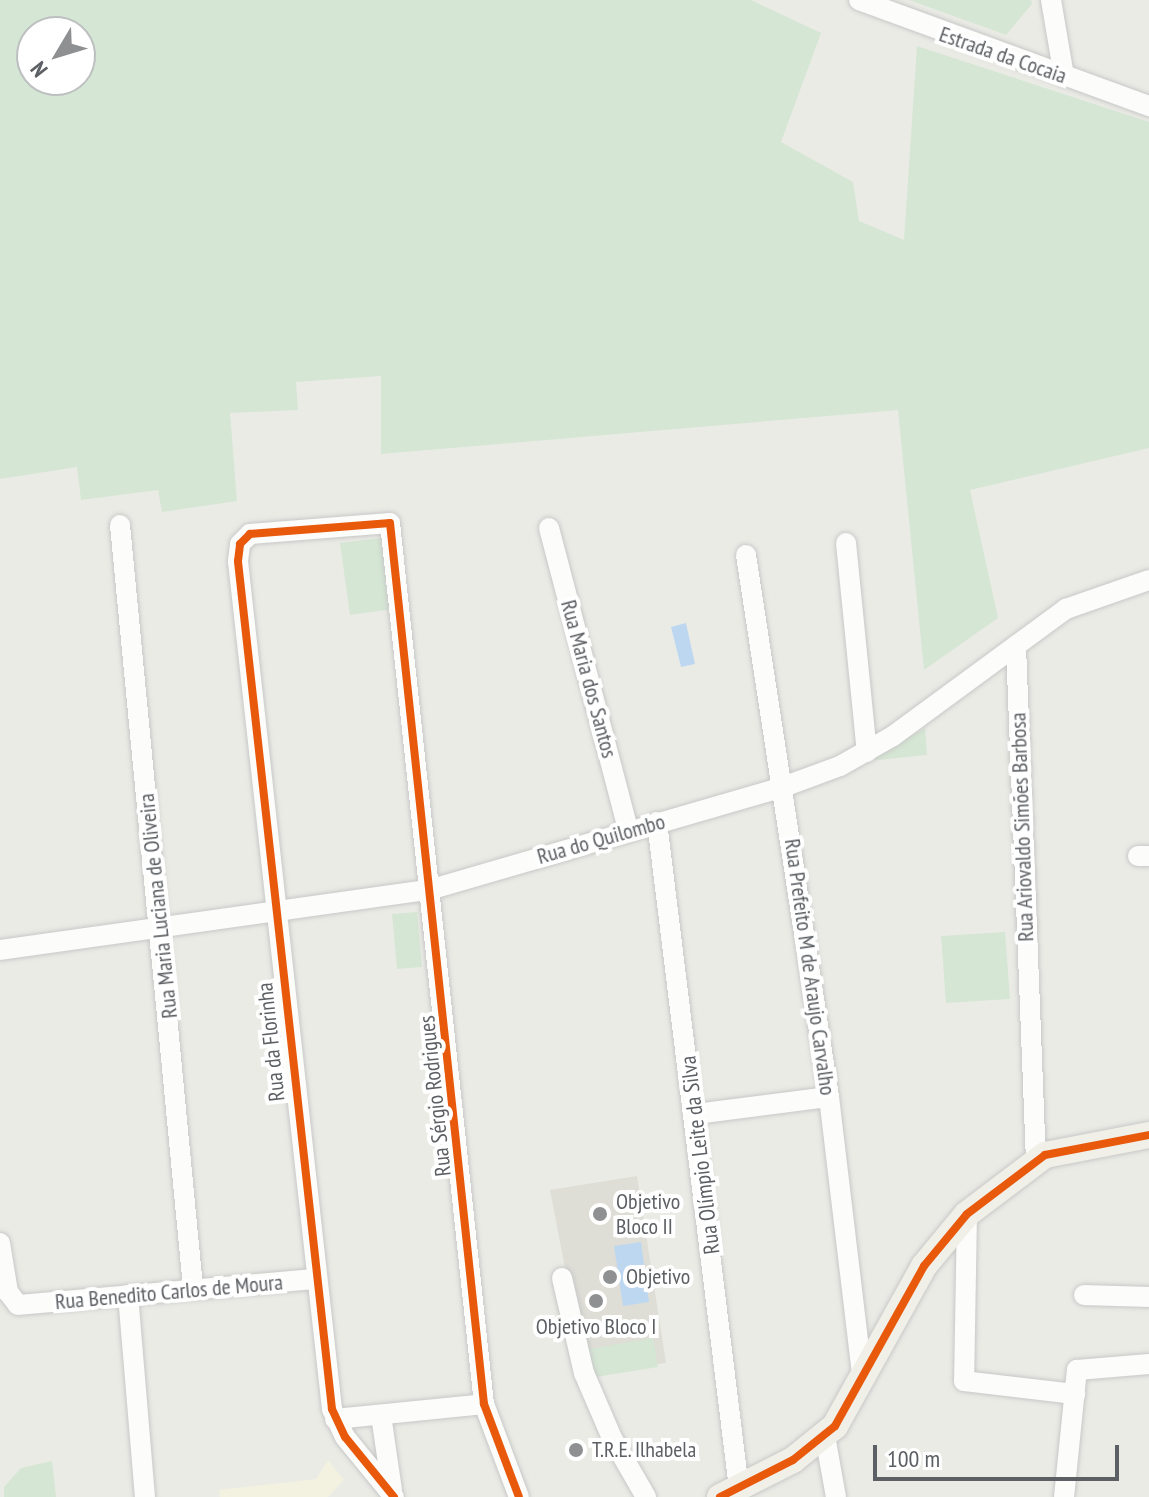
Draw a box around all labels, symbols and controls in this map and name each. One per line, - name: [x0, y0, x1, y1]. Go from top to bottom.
- north arrow: [16, 16, 96, 96]
- street label: Estrada da Cocaia: [936, 21, 1070, 89]
- text: N: [24, 56, 53, 83]
- street label: Rua Maria dos Santos: [555, 597, 623, 761]
- street label: Rua Ariovaldo Simões Barbosa: [1005, 712, 1039, 942]
- street label: Rua Maria Luciana de Oliveira: [133, 792, 183, 1020]
- street label: Rua do Quilombo: [534, 808, 668, 870]
- street label: Rua Prefeito M de Araujo Carvalho: [779, 837, 841, 1097]
- street label: Rua da Florinha: [252, 981, 290, 1103]
- street label: Rua Sérgio Rodrigues: [413, 1014, 457, 1178]
- street label: Rua Olímpio Leite da Silva: [675, 1054, 725, 1256]
- place label: Objetivo Bloco II: [616, 1188, 680, 1240]
- marker: Objetivo Bloco II: [591, 1205, 609, 1223]
- place label: Objetivo: [626, 1264, 690, 1290]
- marker: Objetivo: [601, 1268, 619, 1286]
- street label: Rua Benedito Carlos de Moura: [54, 1269, 284, 1315]
- marker: Objetivo Bloco I: [587, 1292, 605, 1310]
- place label: Objetivo Bloco I: [536, 1314, 656, 1340]
- scale bar: [877, 1429, 1123, 1479]
- place label: T.R.E. Ilhabela: [592, 1437, 698, 1463]
- marker: T.R.E. Ilhabela: [567, 1441, 585, 1459]
- text: 100 m: [887, 1443, 940, 1474]

